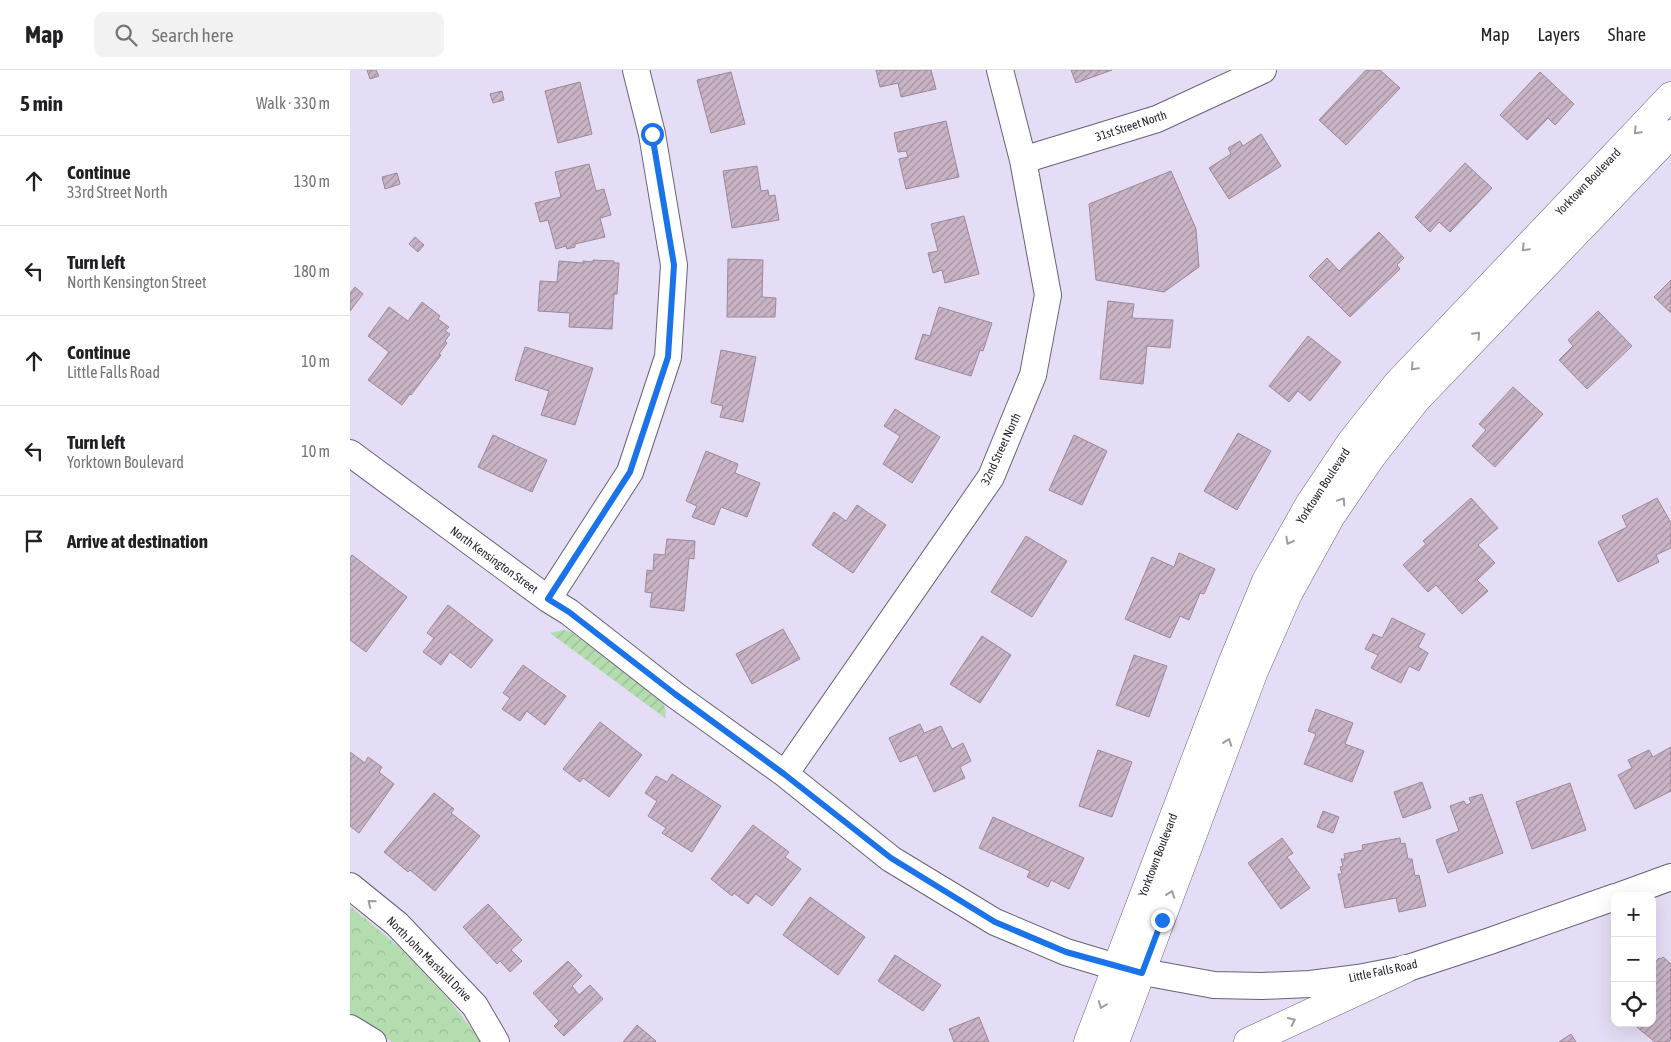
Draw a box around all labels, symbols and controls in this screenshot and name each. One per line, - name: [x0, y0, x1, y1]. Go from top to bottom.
- search box: [94, 12, 444, 57]
- text: Map: [25, 21, 64, 48]
- icon: search: [112, 21, 140, 49]
- text: Search here: [152, 24, 234, 46]
- text: Map: [1480, 24, 1509, 45]
- text: Layers: [1537, 24, 1580, 45]
- text: Share: [1608, 24, 1646, 45]
- text: 5 min: [20, 91, 63, 115]
- text: Walk · 330 m: [256, 94, 330, 112]
- street label: 31st Street North: [1094, 108, 1168, 144]
- route start: [641, 123, 664, 146]
- one-way arrow: [1634, 125, 1643, 134]
- street label: Yorktown Boulevard: [1552, 146, 1624, 218]
- text: Continue: [67, 161, 131, 183]
- icon: ahead: [20, 167, 48, 195]
- text: 130 m: [294, 172, 330, 190]
- text: 33rd Street North: [67, 183, 168, 201]
- one-way arrow: [1522, 243, 1531, 252]
- text: Turn left: [67, 251, 125, 273]
- icon: left: [20, 257, 48, 285]
- text: 180 m: [294, 262, 330, 280]
- text: North Kensington Street: [67, 273, 207, 291]
- one-way arrow: [1472, 331, 1481, 340]
- text: Continue: [67, 341, 131, 363]
- icon: ahead: [20, 347, 48, 375]
- text: 10 m: [301, 352, 330, 370]
- one-way arrow: [1411, 361, 1420, 370]
- text: Little Falls Road: [67, 363, 160, 381]
- street label: 32nd Street North: [978, 411, 1024, 487]
- text: Turn left: [67, 431, 125, 453]
- icon: left: [20, 437, 48, 465]
- text: 10 m: [301, 442, 330, 460]
- street label: Yorktown Boulevard: [1293, 445, 1353, 527]
- text: Yorktown Boulevard: [67, 453, 184, 471]
- one-way arrow: [1336, 497, 1345, 507]
- street label: North Kensington Street: [448, 524, 541, 597]
- icon: arrive: [20, 527, 48, 555]
- text: Arrive at destination: [67, 530, 208, 552]
- one-way arrow: [1285, 536, 1295, 545]
- one-way arrow: [1222, 738, 1232, 747]
- street label: Yorktown Boulevard: [1136, 812, 1180, 898]
- one-way arrow: [1165, 891, 1175, 899]
- map controls: [1611, 892, 1656, 1027]
- button: +: [1611, 892, 1656, 937]
- one-way arrow: [367, 899, 376, 908]
- route end: [1151, 909, 1174, 932]
- street label: North John Marshall Drive: [384, 914, 474, 1004]
- button: −: [1611, 937, 1656, 982]
- street label: Little Falls Road: [1347, 957, 1419, 985]
- button: locate: [1611, 982, 1656, 1027]
- one-way arrow: [1098, 1000, 1108, 1008]
- one-way arrow: [1287, 1017, 1296, 1028]

